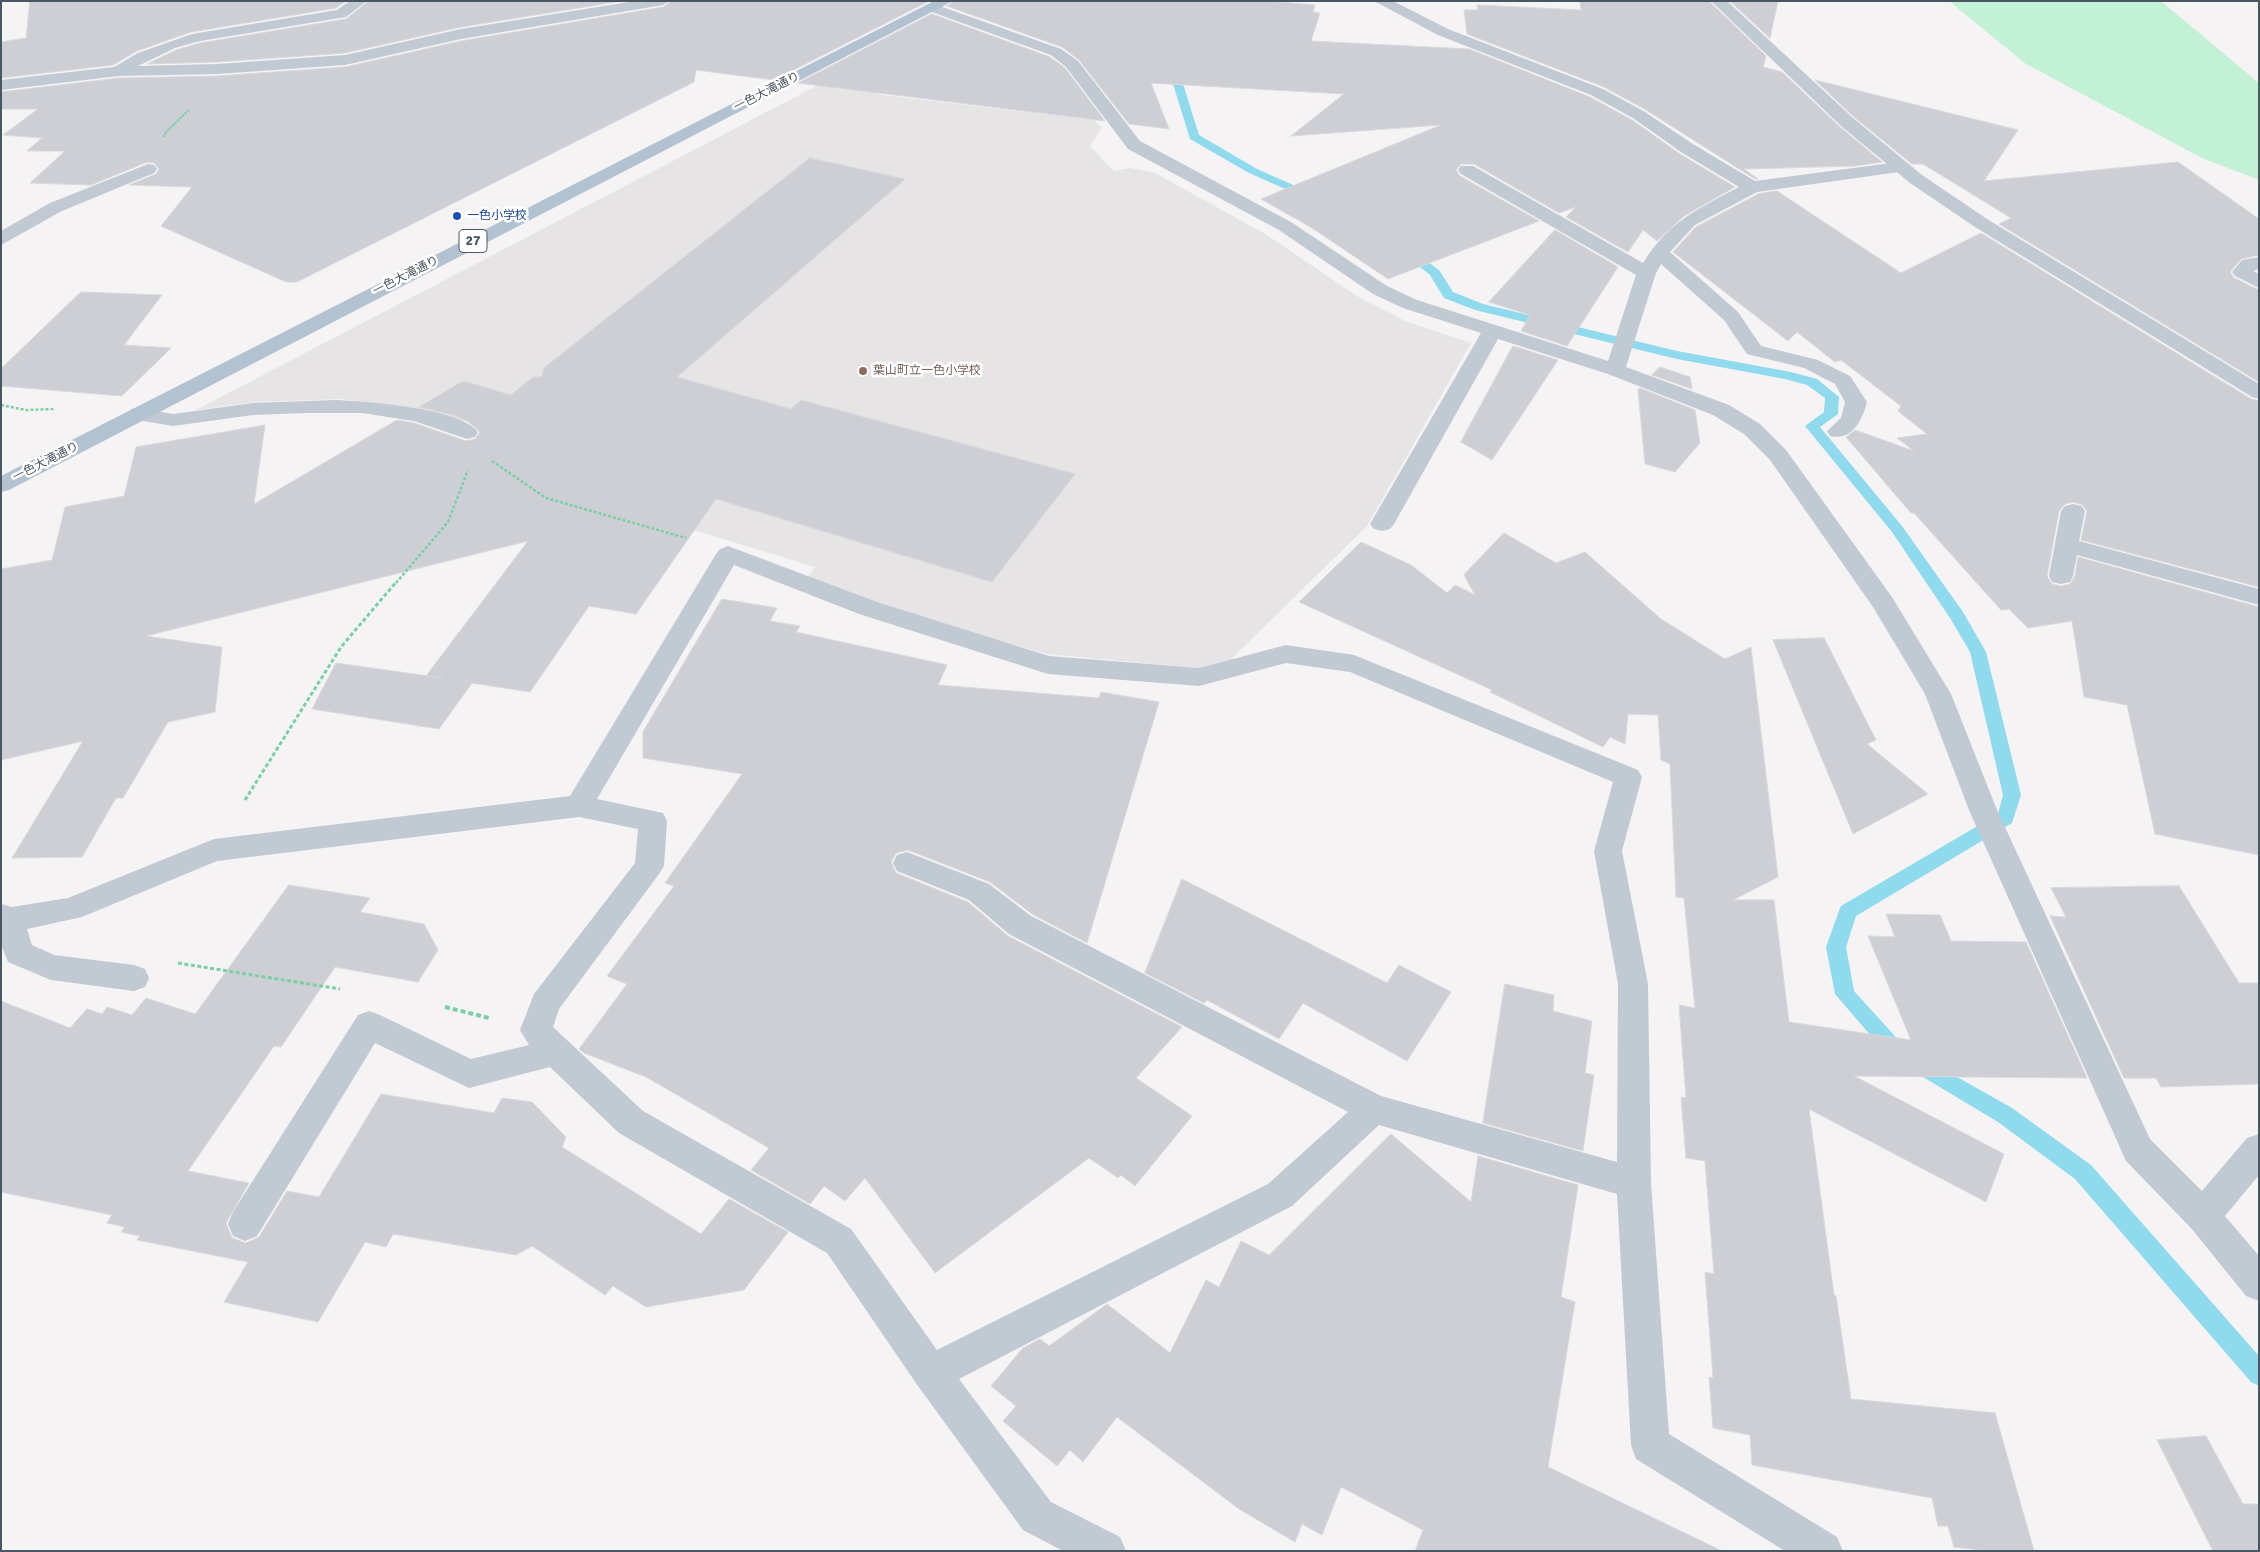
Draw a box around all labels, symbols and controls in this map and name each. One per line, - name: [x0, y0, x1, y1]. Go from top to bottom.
- street label: 一色大滝通り: [732, 69, 802, 115]
- place label: 一色小学校: [467, 209, 527, 223]
- marker: 一色小学校: [451, 210, 463, 222]
- road number: 27: [459, 230, 487, 252]
- street label: 一色大滝通り: [371, 253, 441, 299]
- place label: 葉山町立一色小学校: [873, 364, 981, 378]
- marker: 葉山町立一色小学校: [857, 365, 869, 377]
- street label: 一色大滝通り: [11, 439, 81, 485]

